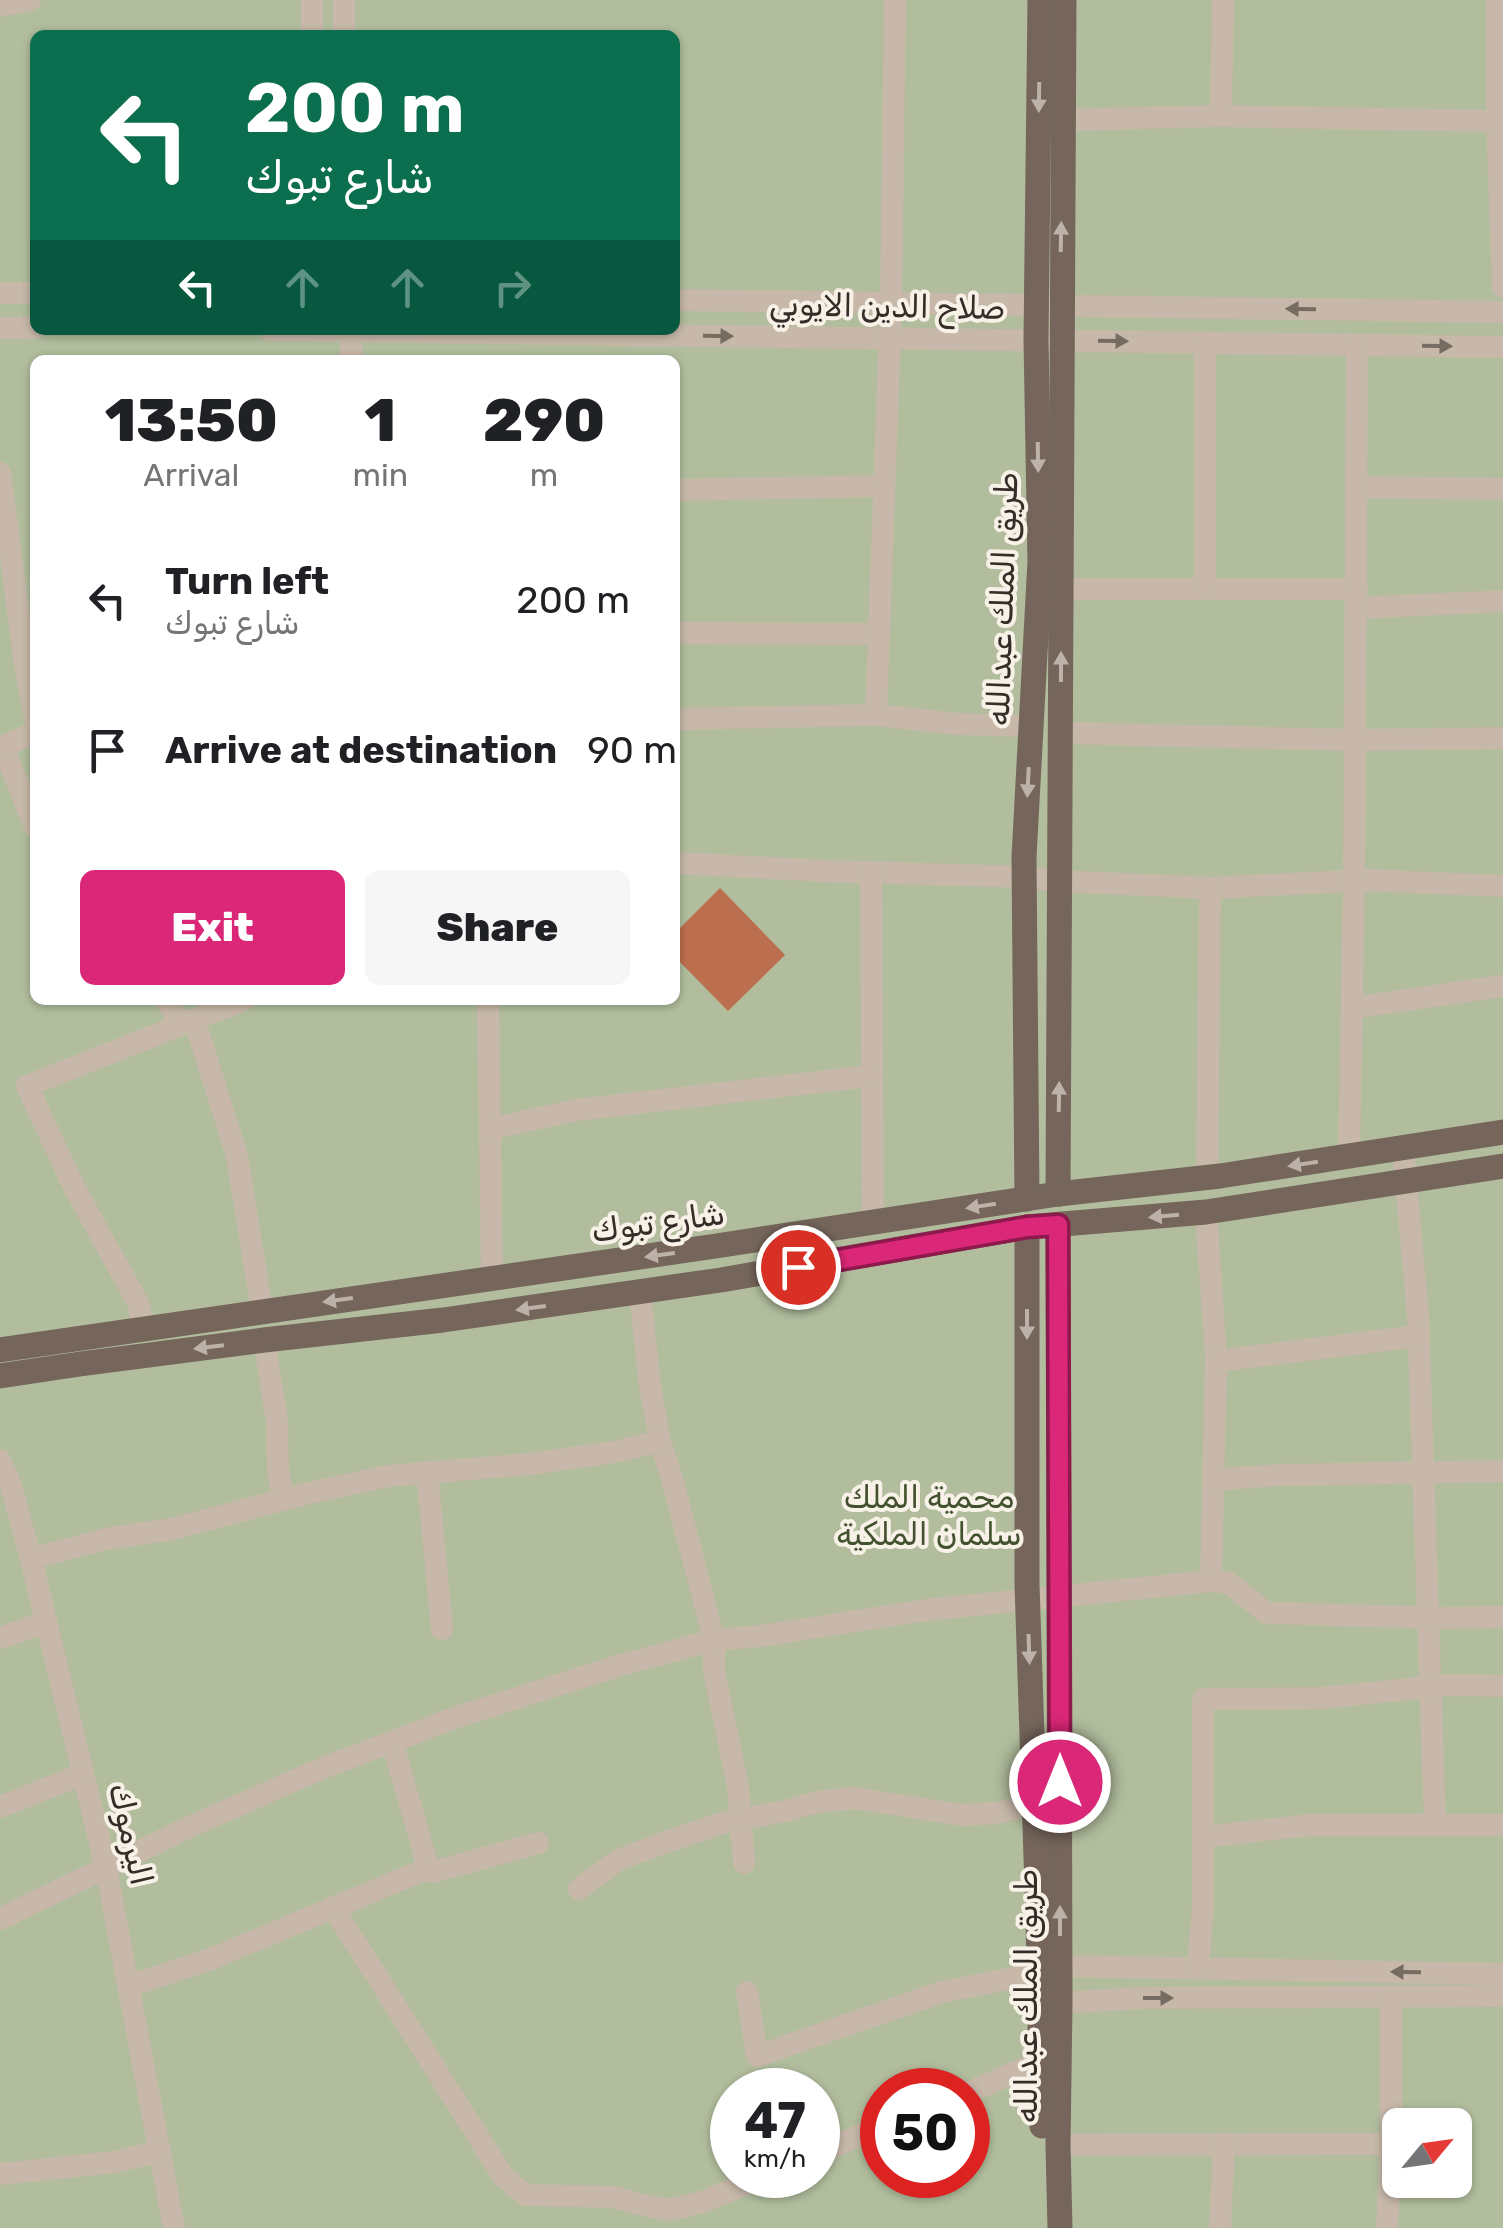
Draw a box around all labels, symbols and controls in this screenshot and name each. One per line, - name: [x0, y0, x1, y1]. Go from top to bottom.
- text: 200 m: [245, 67, 465, 150]
- icon: left: [80, 70, 210, 200]
- one-way arrow: [1030, 82, 1046, 114]
- text: شارع تبوك: [245, 151, 434, 204]
- one-way arrow: [1053, 220, 1069, 252]
- icon: left: [170, 260, 225, 315]
- icon: ahead: [275, 260, 330, 315]
- icon: ahead: [380, 260, 435, 315]
- icon: right: [485, 260, 540, 315]
- street label: صلاح الدين الايوبي: [768, 285, 1005, 332]
- one-way arrow: [1284, 301, 1316, 317]
- one-way arrow: [702, 328, 734, 344]
- one-way arrow: [1097, 334, 1129, 350]
- one-way arrow: [1422, 339, 1454, 355]
- text: 13:50: [105, 385, 278, 456]
- text: 1: [365, 385, 396, 456]
- text: 290: [483, 385, 605, 456]
- one-way arrow: [1030, 442, 1046, 474]
- text: Arrival: [143, 456, 239, 494]
- text: min: [353, 456, 408, 494]
- text: m: [530, 456, 558, 494]
- street label: طريق الملك عبدالله: [979, 471, 1025, 727]
- text: Turn left: [165, 558, 329, 604]
- icon: left: [80, 573, 135, 628]
- text: 200 m: [516, 577, 630, 623]
- text: شارع تبوك: [165, 604, 299, 642]
- one-way arrow: [1053, 650, 1069, 682]
- icon: arrive: [80, 723, 135, 778]
- text: Arrive at destination: [165, 727, 557, 773]
- text: 90 m: [587, 727, 677, 773]
- one-way arrow: [1020, 767, 1036, 799]
- button: Exit: [80, 870, 345, 985]
- button: Share: [365, 870, 630, 985]
- one-way arrow: [1051, 1080, 1067, 1112]
- one-way arrow: [1287, 1156, 1318, 1172]
- street label: شارع تبوك: [589, 1194, 728, 1253]
- one-way arrow: [965, 1199, 996, 1215]
- one-way arrow: [1148, 1208, 1180, 1224]
- pin: [756, 1225, 841, 1310]
- icon: arrive: [771, 1240, 826, 1295]
- one-way arrow: [643, 1247, 675, 1263]
- one-way arrow: [321, 1293, 353, 1309]
- one-way arrow: [515, 1300, 547, 1316]
- one-way arrow: [1019, 1309, 1035, 1341]
- one-way arrow: [192, 1339, 224, 1355]
- park label: محمية الملك سلمان الملكية: [836, 1478, 1022, 1553]
- one-way arrow: [1021, 1634, 1037, 1666]
- position arrow: [1008, 1730, 1112, 1834]
- street label: اليرموك: [101, 1779, 161, 1889]
- street label: طريق الملك عبدالله: [1007, 1869, 1045, 2123]
- one-way arrow: [1052, 1904, 1068, 1936]
- one-way arrow: [1389, 1964, 1421, 1980]
- one-way arrow: [1142, 1990, 1174, 2006]
- speed limit sign: 50: [860, 2068, 990, 2198]
- text: 47: [744, 2091, 806, 2151]
- north arrow: [1382, 2108, 1472, 2198]
- map controls: [1382, 2108, 1472, 2198]
- text: km/h: [744, 2144, 806, 2173]

